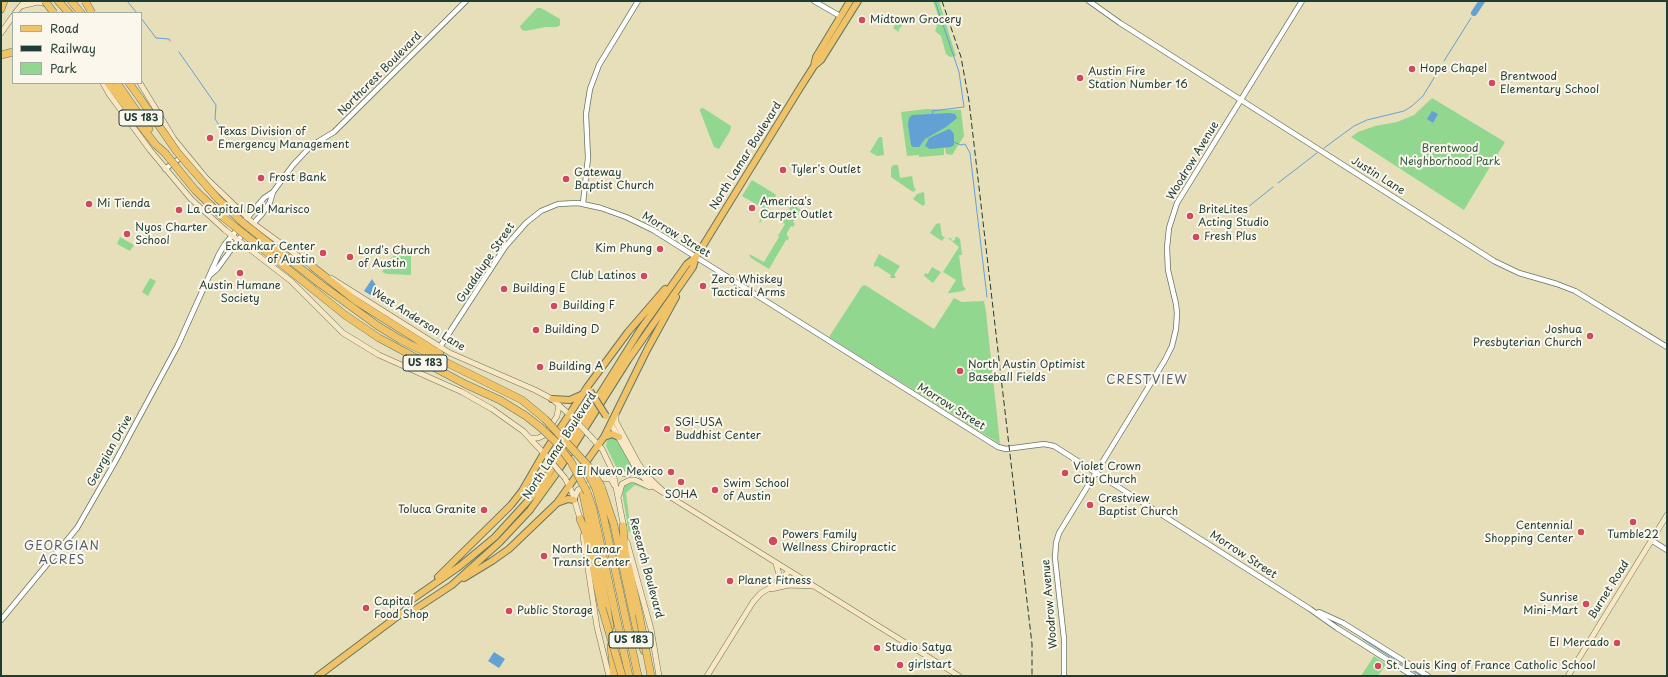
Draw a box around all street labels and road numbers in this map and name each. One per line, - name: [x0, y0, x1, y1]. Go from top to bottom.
- street label: Northcrest Boulevard: [335, 29, 425, 119]
- street label: North Lamar Boulevard: [707, 100, 785, 212]
- road number: US 183: [119, 110, 163, 126]
- street label: Woodrow Avenue: [1164, 119, 1222, 203]
- street label: Justin Lane: [1349, 154, 1407, 198]
- street label: Morrow Street: [639, 209, 713, 261]
- street label: Guadalupe Street: [454, 220, 518, 306]
- street label: West Anderson Lane: [369, 286, 467, 354]
- road number: US 183: [403, 355, 447, 371]
- street label: Morrow Street: [915, 381, 987, 433]
- street label: North Lamar Boulevard: [520, 390, 600, 502]
- street label: Georgian Drive: [85, 413, 135, 489]
- street label: Research Boulevard: [626, 516, 666, 620]
- street label: Morrow Street: [1207, 528, 1279, 582]
- street label: Burnet Road: [1586, 558, 1632, 622]
- street label: Woodrow Avenue: [1040, 559, 1060, 649]
- road number: US 183: [609, 632, 653, 648]

